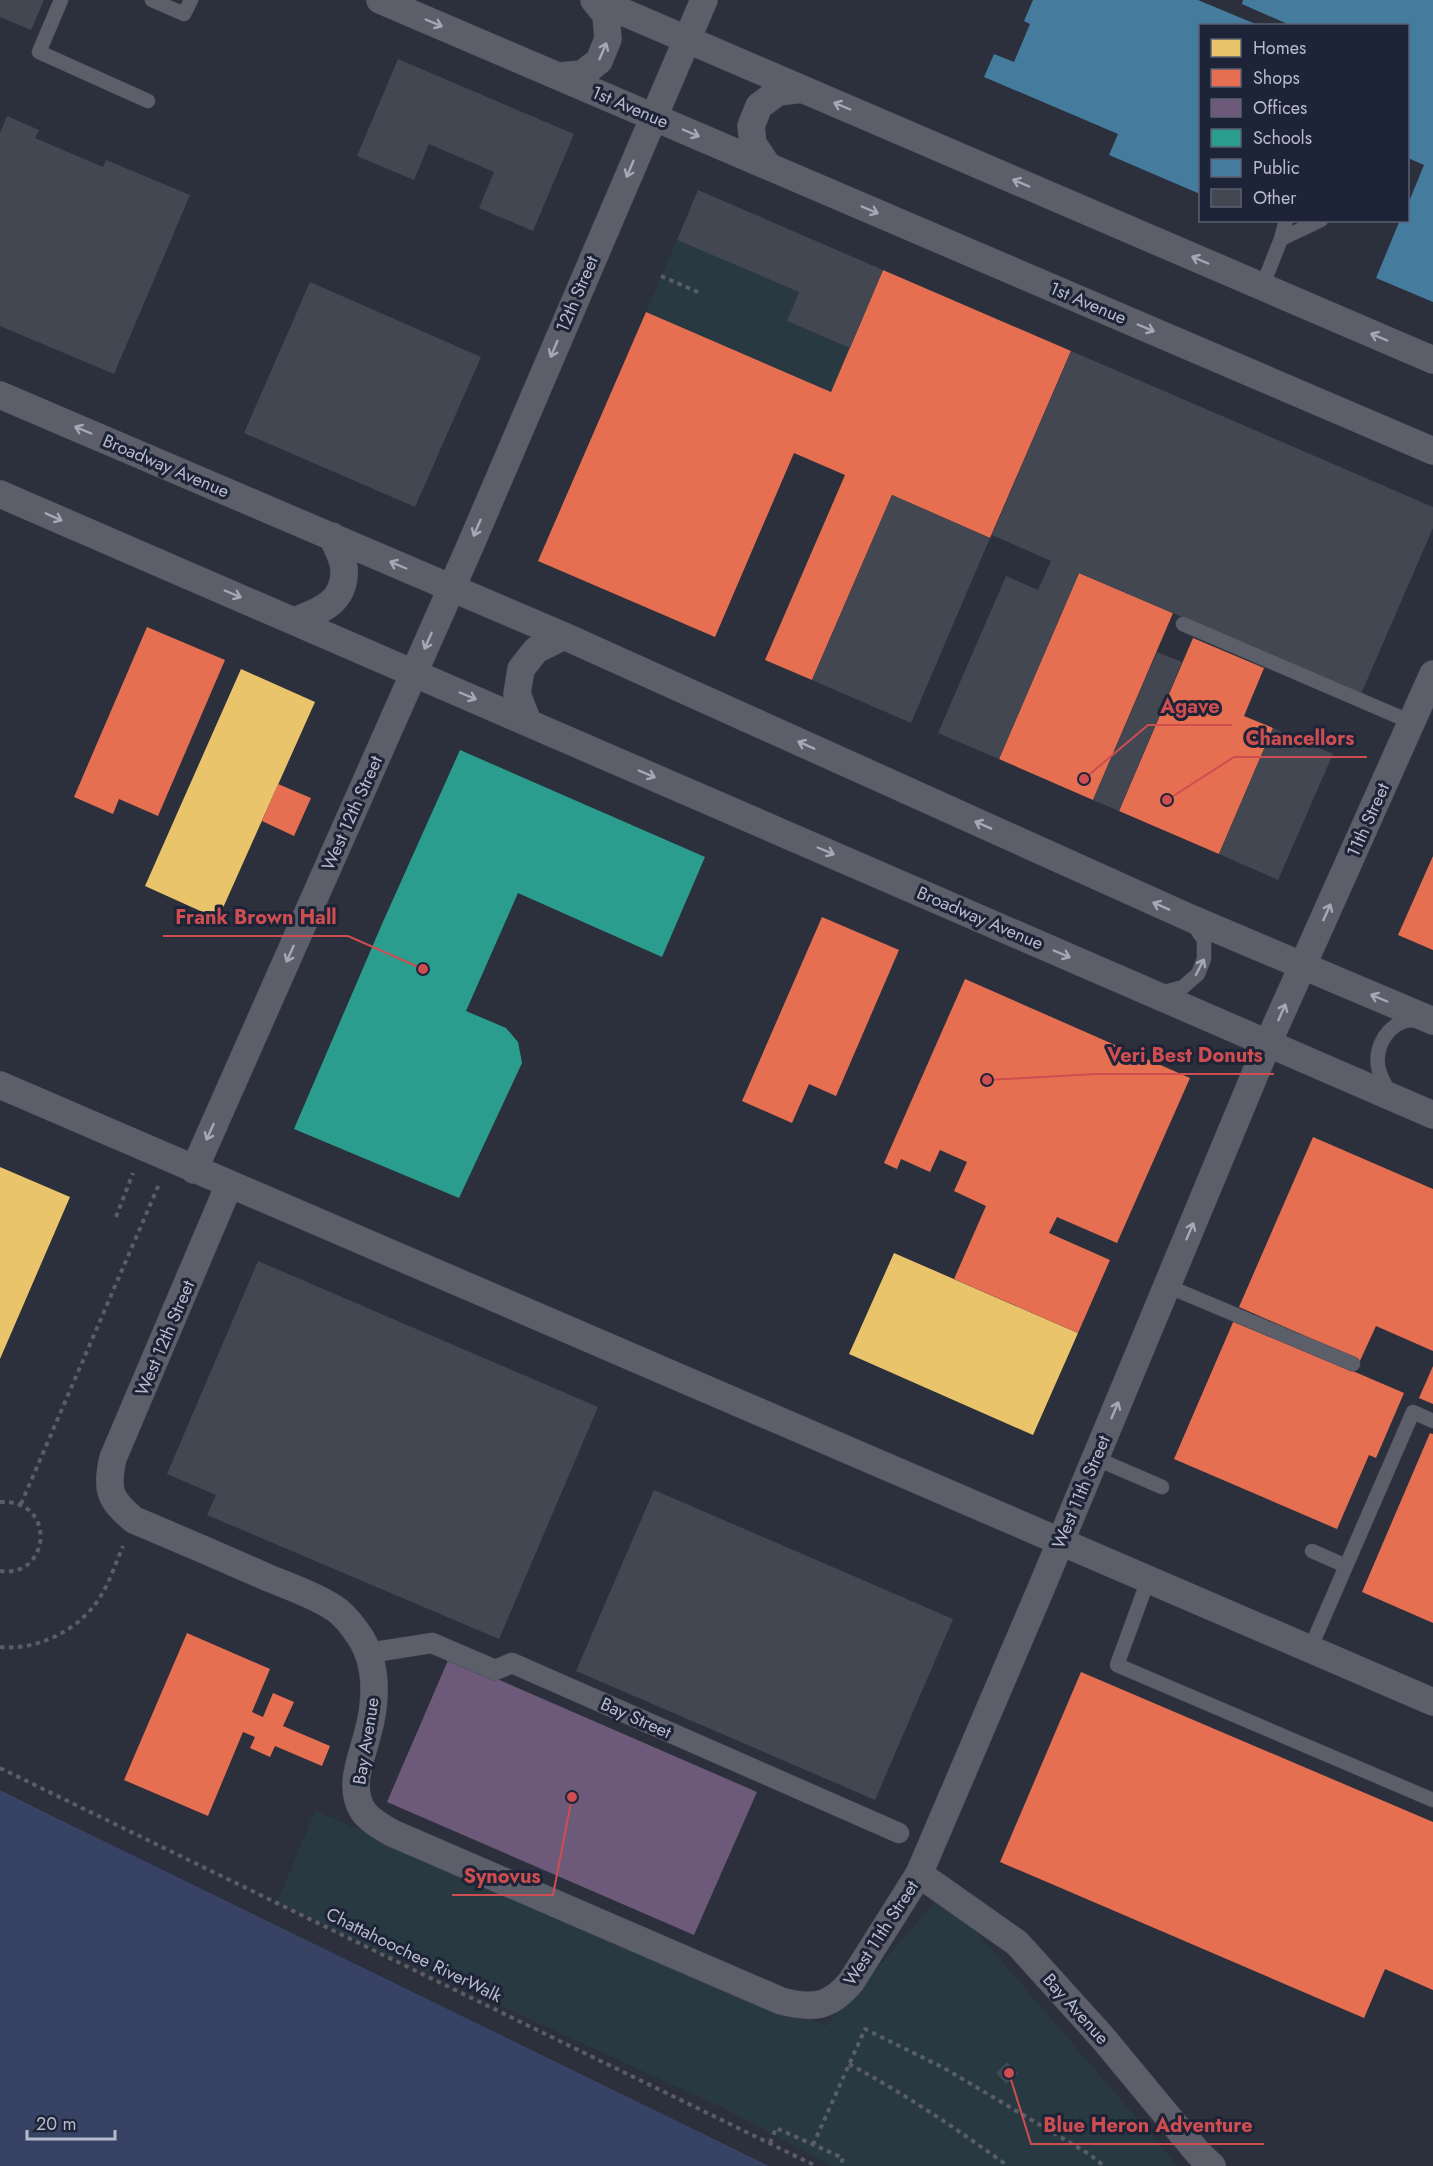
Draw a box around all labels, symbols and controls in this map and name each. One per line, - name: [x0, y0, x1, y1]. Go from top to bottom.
- one-way arrow: [424, 18, 443, 29]
- legend: [1199, 24, 1409, 222]
- text: Homes: [1253, 35, 1306, 61]
- one-way arrow: [598, 42, 609, 60]
- text: Shops: [1253, 65, 1300, 91]
- street label: 1st Avenue: [588, 79, 672, 135]
- text: Offices: [1253, 95, 1307, 121]
- one-way arrow: [833, 100, 852, 111]
- text: Schools: [1253, 125, 1312, 151]
- one-way arrow: [681, 128, 699, 139]
- text: Public: [1253, 155, 1300, 181]
- one-way arrow: [624, 160, 635, 178]
- one-way arrow: [1012, 177, 1031, 188]
- text: Other: [1253, 185, 1297, 211]
- one-way arrow: [860, 205, 878, 216]
- street label: 12th Street: [549, 251, 605, 336]
- one-way arrow: [1191, 254, 1210, 265]
- street label: 1st Avenue: [1046, 275, 1130, 331]
- one-way arrow: [1136, 323, 1154, 334]
- one-way arrow: [1371, 331, 1389, 342]
- one-way arrow: [548, 339, 559, 357]
- one-way arrow: [75, 424, 93, 435]
- street label: Broadway Avenue: [99, 428, 233, 504]
- one-way arrow: [44, 512, 62, 523]
- one-way arrow: [471, 518, 482, 537]
- one-way arrow: [389, 559, 407, 570]
- one-way arrow: [223, 589, 241, 600]
- one-way arrow: [422, 632, 433, 650]
- callout: Agave: [1148, 687, 1232, 725]
- one-way arrow: [458, 691, 476, 703]
- text: Agave: [1159, 692, 1220, 721]
- callout: Chancellors: [1234, 719, 1367, 757]
- text: Chancellors: [1246, 724, 1354, 753]
- one-way arrow: [797, 739, 815, 750]
- street label: West 12th Street: [315, 751, 389, 875]
- one-way arrow: [637, 769, 655, 780]
- street label: 11th Street: [1340, 778, 1396, 861]
- one-way arrow: [975, 819, 993, 831]
- one-way arrow: [816, 846, 834, 858]
- street label: Broadway Avenue: [913, 880, 1047, 956]
- callout: Frank Brown Hall: [163, 898, 348, 936]
- one-way arrow: [1153, 899, 1171, 911]
- text: Frank Brown Hall: [175, 903, 337, 932]
- one-way arrow: [1322, 904, 1333, 922]
- one-way arrow: [283, 944, 295, 962]
- one-way arrow: [1053, 949, 1071, 960]
- one-way arrow: [1194, 959, 1206, 977]
- one-way arrow: [1371, 992, 1389, 1003]
- one-way arrow: [1277, 1004, 1288, 1022]
- callout: Veri Best Donuts: [1095, 1036, 1274, 1074]
- text: Veri Best Donuts: [1106, 1041, 1263, 1070]
- one-way arrow: [204, 1123, 215, 1141]
- one-way arrow: [1185, 1222, 1196, 1240]
- street label: West 12th Street: [129, 1276, 201, 1400]
- one-way arrow: [1110, 1402, 1121, 1420]
- street label: West 11th Street: [1045, 1431, 1117, 1553]
- street label: Bay Street: [597, 1691, 676, 1745]
- street label: Bay Avenue: [346, 1696, 386, 1786]
- callout: Synovus: [452, 1857, 553, 1895]
- text: Synovus: [463, 1862, 541, 1891]
- street label: West 11th Street: [837, 1875, 925, 1991]
- street label: Chattahoochee RiverWalk: [322, 1901, 506, 2009]
- street label: Bay Avenue: [1037, 1968, 1115, 2050]
- scale bar: [27, 2103, 116, 2141]
- callout: Blue Heron Adventure: [1031, 2106, 1264, 2144]
- text: 20 m: [36, 2111, 76, 2137]
- text: Blue Heron Adventure: [1043, 2111, 1253, 2140]

